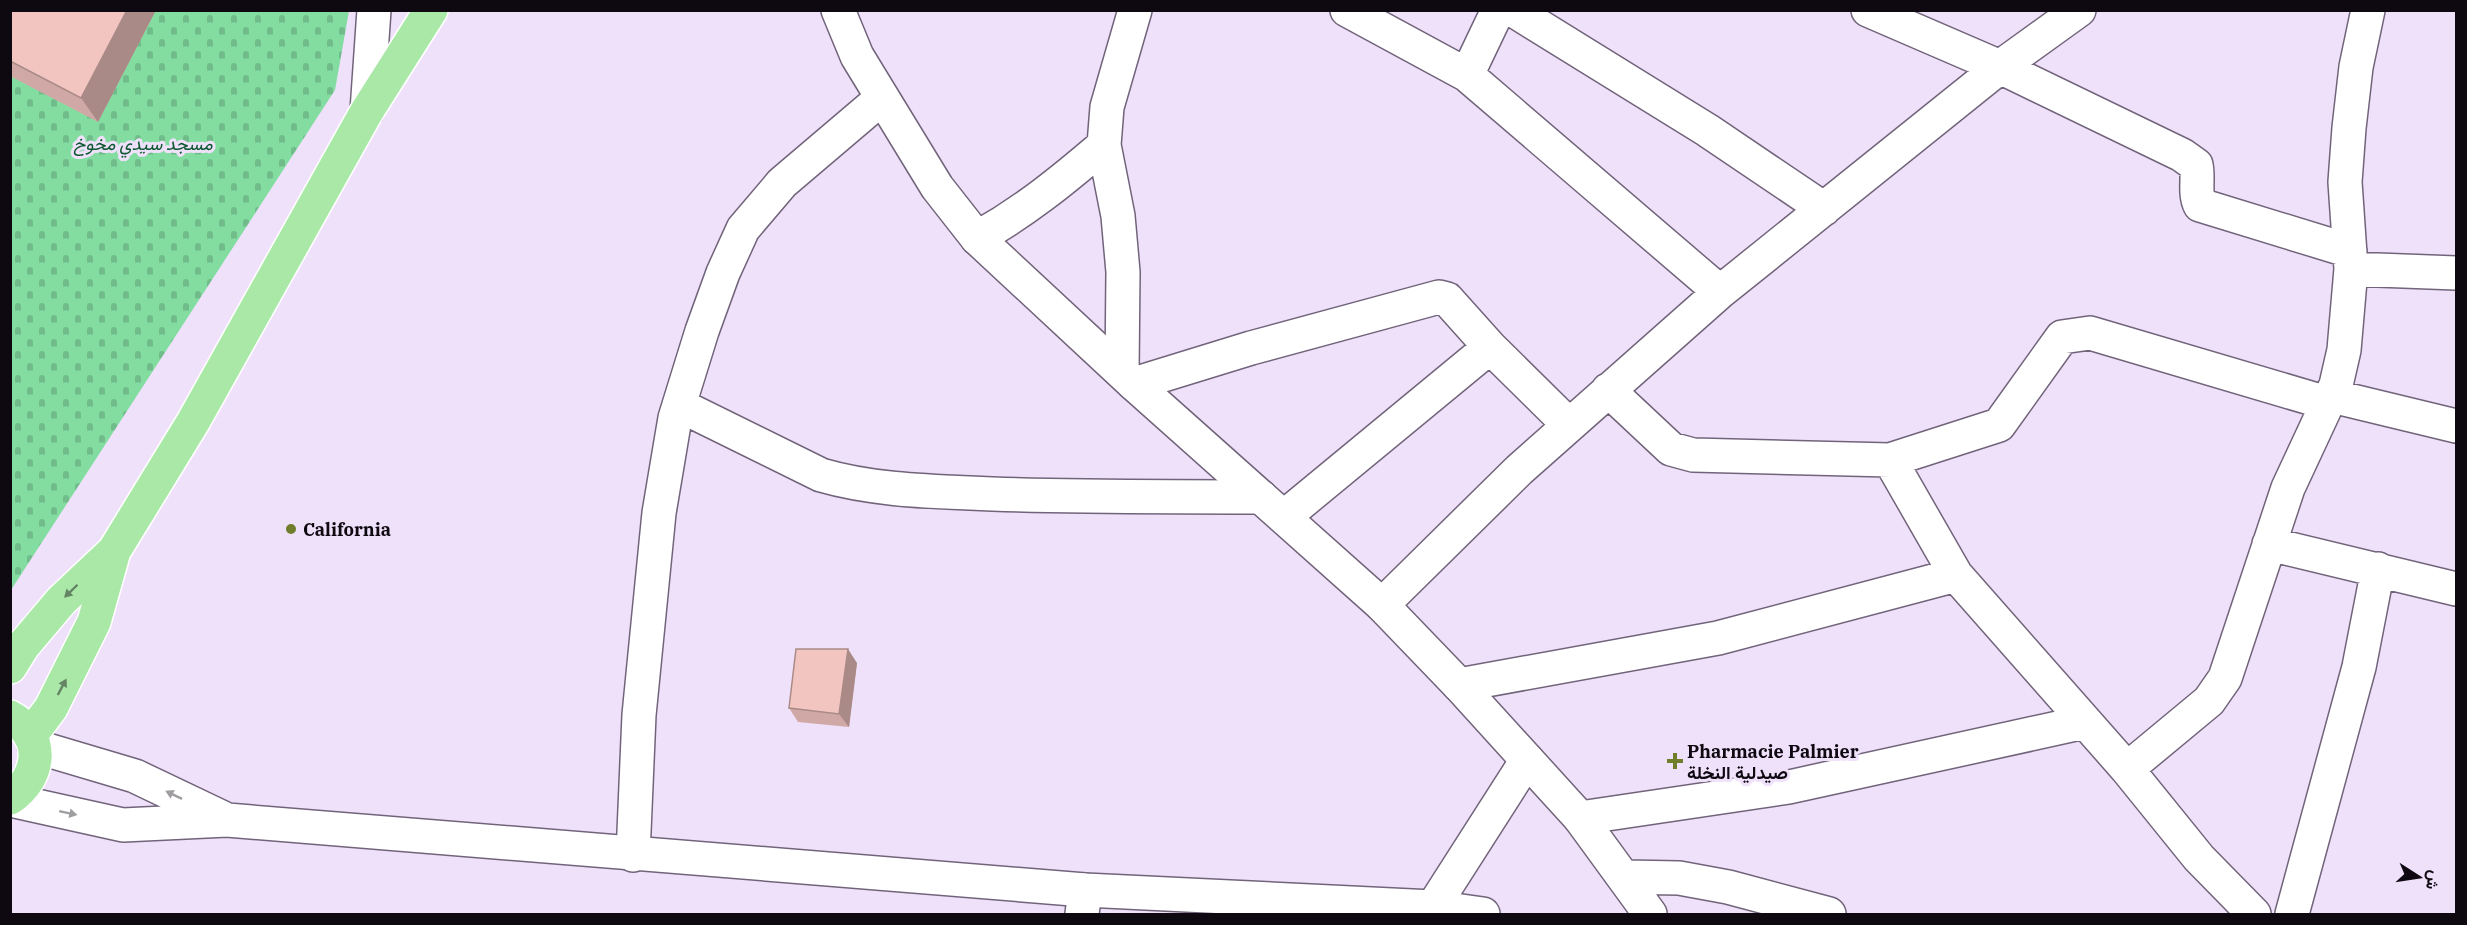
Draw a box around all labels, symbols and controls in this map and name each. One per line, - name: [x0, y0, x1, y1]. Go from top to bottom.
- park label: مسجد سيدي مخوخ: [73, 132, 213, 159]
- place label: California: [303, 518, 391, 541]
- marker: California: [284, 522, 298, 536]
- one-way arrow: [65, 584, 79, 598]
- one-way arrow: [57, 679, 67, 696]
- place label: Pharmacie Palmier صيدلية النخلة: [1687, 740, 1859, 784]
- marker: Pharmacie Palmier صيدلية النخلة: [1668, 754, 1682, 768]
- one-way arrow: [166, 790, 183, 800]
- one-way arrow: [58, 808, 77, 818]
- north arrow: [2389, 847, 2449, 907]
- text: ش: [2422, 869, 2445, 892]

